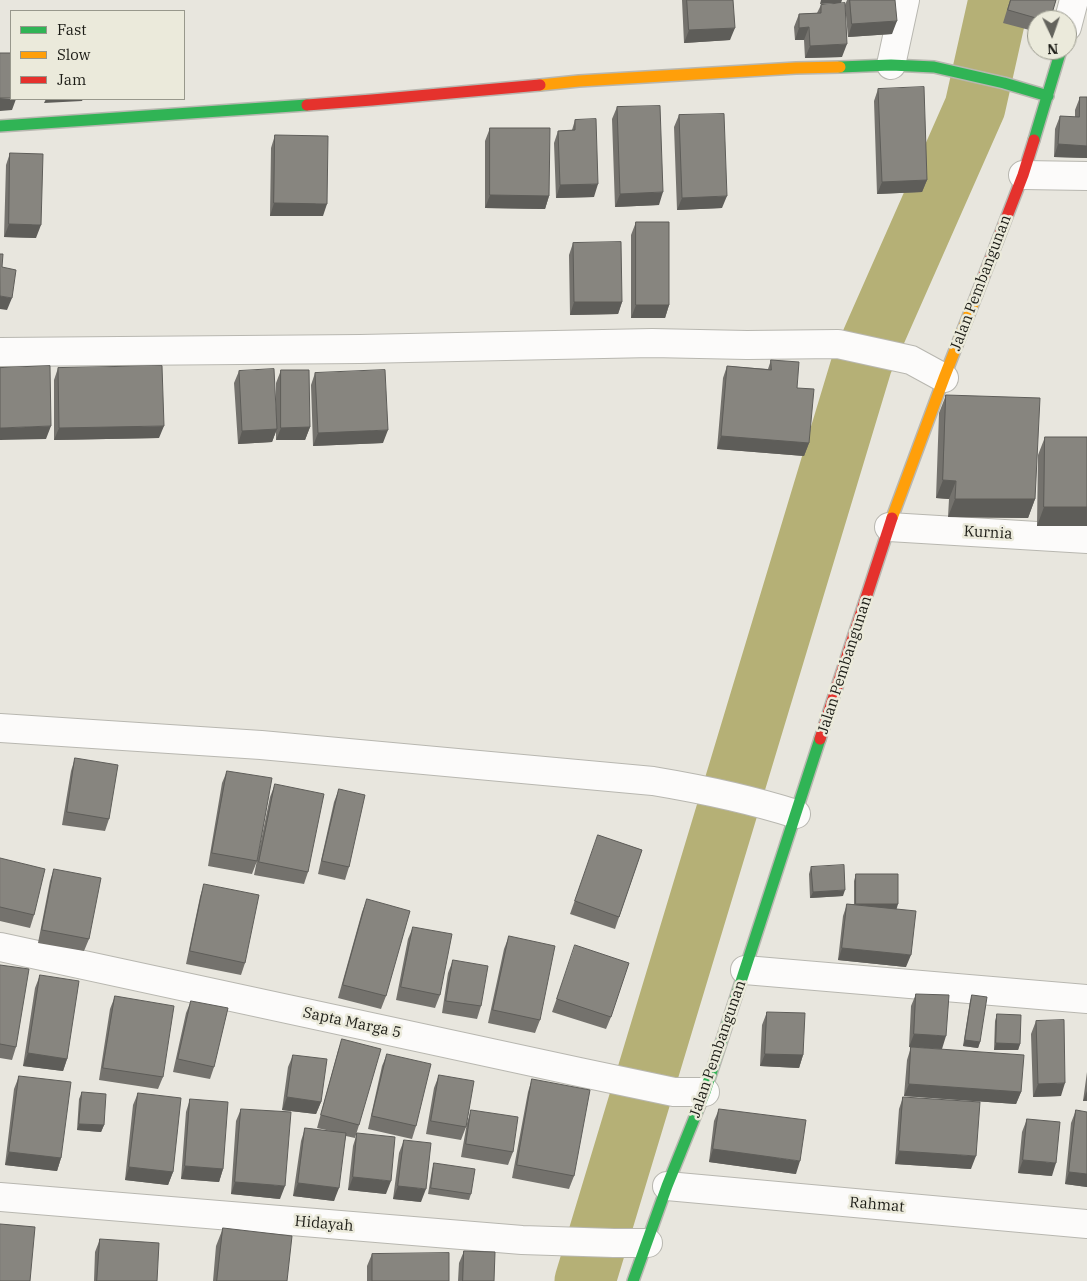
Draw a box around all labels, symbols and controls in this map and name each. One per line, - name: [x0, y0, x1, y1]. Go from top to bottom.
- legend: [10, 10, 185, 100]
- north arrow: [1027, 10, 1077, 60]
- text: Fast: [57, 20, 87, 39]
- text: N: [1047, 40, 1059, 58]
- text: Slow: [57, 45, 90, 64]
- text: Jam: [57, 70, 86, 89]
- street label: Jalan Pembangunan: [947, 213, 1015, 353]
- street label: Kurnia: [963, 523, 1013, 543]
- street label: Jalan Pembangunan: [814, 594, 876, 736]
- street label: Jalan Pembangunan: [686, 978, 750, 1120]
- street label: Sapta Marga 5: [301, 1004, 403, 1042]
- street label: Rahmat: [849, 1194, 905, 1216]
- street label: Hidayah: [294, 1212, 354, 1236]

